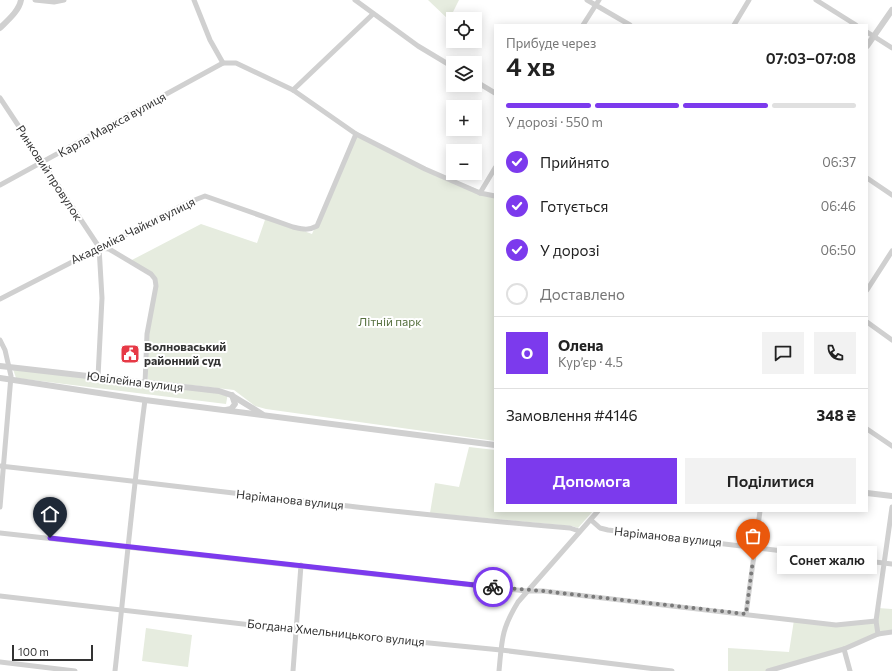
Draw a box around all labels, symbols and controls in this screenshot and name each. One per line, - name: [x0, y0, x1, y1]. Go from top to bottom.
- map controls: [446, 12, 482, 180]
- button: locate: [446, 12, 482, 48]
- text: Прибуде через: [506, 35, 596, 51]
- text: 07:03–07:08: [766, 49, 856, 67]
- text: 4 хв: [506, 50, 555, 81]
- button: layers: [446, 56, 482, 92]
- street label: Карла Маркса вулиця: [55, 89, 168, 160]
- button: +: [446, 100, 482, 136]
- text: У дорозі · 550 m: [506, 114, 603, 130]
- street label: Ринковий провулок: [14, 122, 86, 223]
- button: −: [446, 144, 482, 180]
- icon: check: [506, 151, 528, 173]
- text: Прийнято: [540, 153, 610, 171]
- text: 06:37: [822, 154, 856, 170]
- street label: Академіка Чайки вулиця: [68, 194, 197, 266]
- icon: check: [506, 195, 528, 217]
- text: Готується: [540, 197, 608, 215]
- text: 06:46: [821, 198, 856, 214]
- icon: check: [506, 239, 528, 261]
- text: У дорозі: [540, 241, 600, 259]
- text: 06:50: [821, 242, 856, 258]
- text: Доставлено: [540, 285, 625, 303]
- park label: Літній парк: [358, 314, 422, 328]
- button: chat: [762, 332, 804, 374]
- button: phone: [814, 332, 856, 374]
- text: Олена: [558, 336, 603, 354]
- place label: Волноваський районний суд: [144, 339, 226, 367]
- public building icon: Волноваський районний суд: [119, 343, 141, 365]
- text: О: [521, 344, 533, 362]
- text: Кур’єр · 4.5: [558, 354, 623, 370]
- street label: Ювілейна вулиця: [86, 368, 184, 394]
- text: Замовлення #4146: [506, 406, 638, 424]
- text: 348 ₴: [817, 406, 856, 424]
- button: Допомога: [506, 458, 677, 504]
- button: Поділитися: [685, 458, 856, 504]
- street label: Наріманова вулиця: [236, 486, 345, 512]
- pin: [33, 497, 67, 538]
- icon: home: [39, 503, 61, 525]
- pin: [736, 519, 770, 560]
- street label: Наріманова вулиця: [614, 523, 723, 549]
- icon: bag: [742, 525, 764, 547]
- callout: Сонет жалю: [777, 546, 877, 574]
- text: Сонет жалю: [789, 552, 865, 568]
- courier: [473, 567, 513, 607]
- icon: bike: [482, 576, 504, 598]
- street label: Богдана Хмельницького вулиця: [247, 616, 426, 648]
- scale bar: [12, 643, 93, 662]
- text: 100 m: [18, 645, 49, 658]

